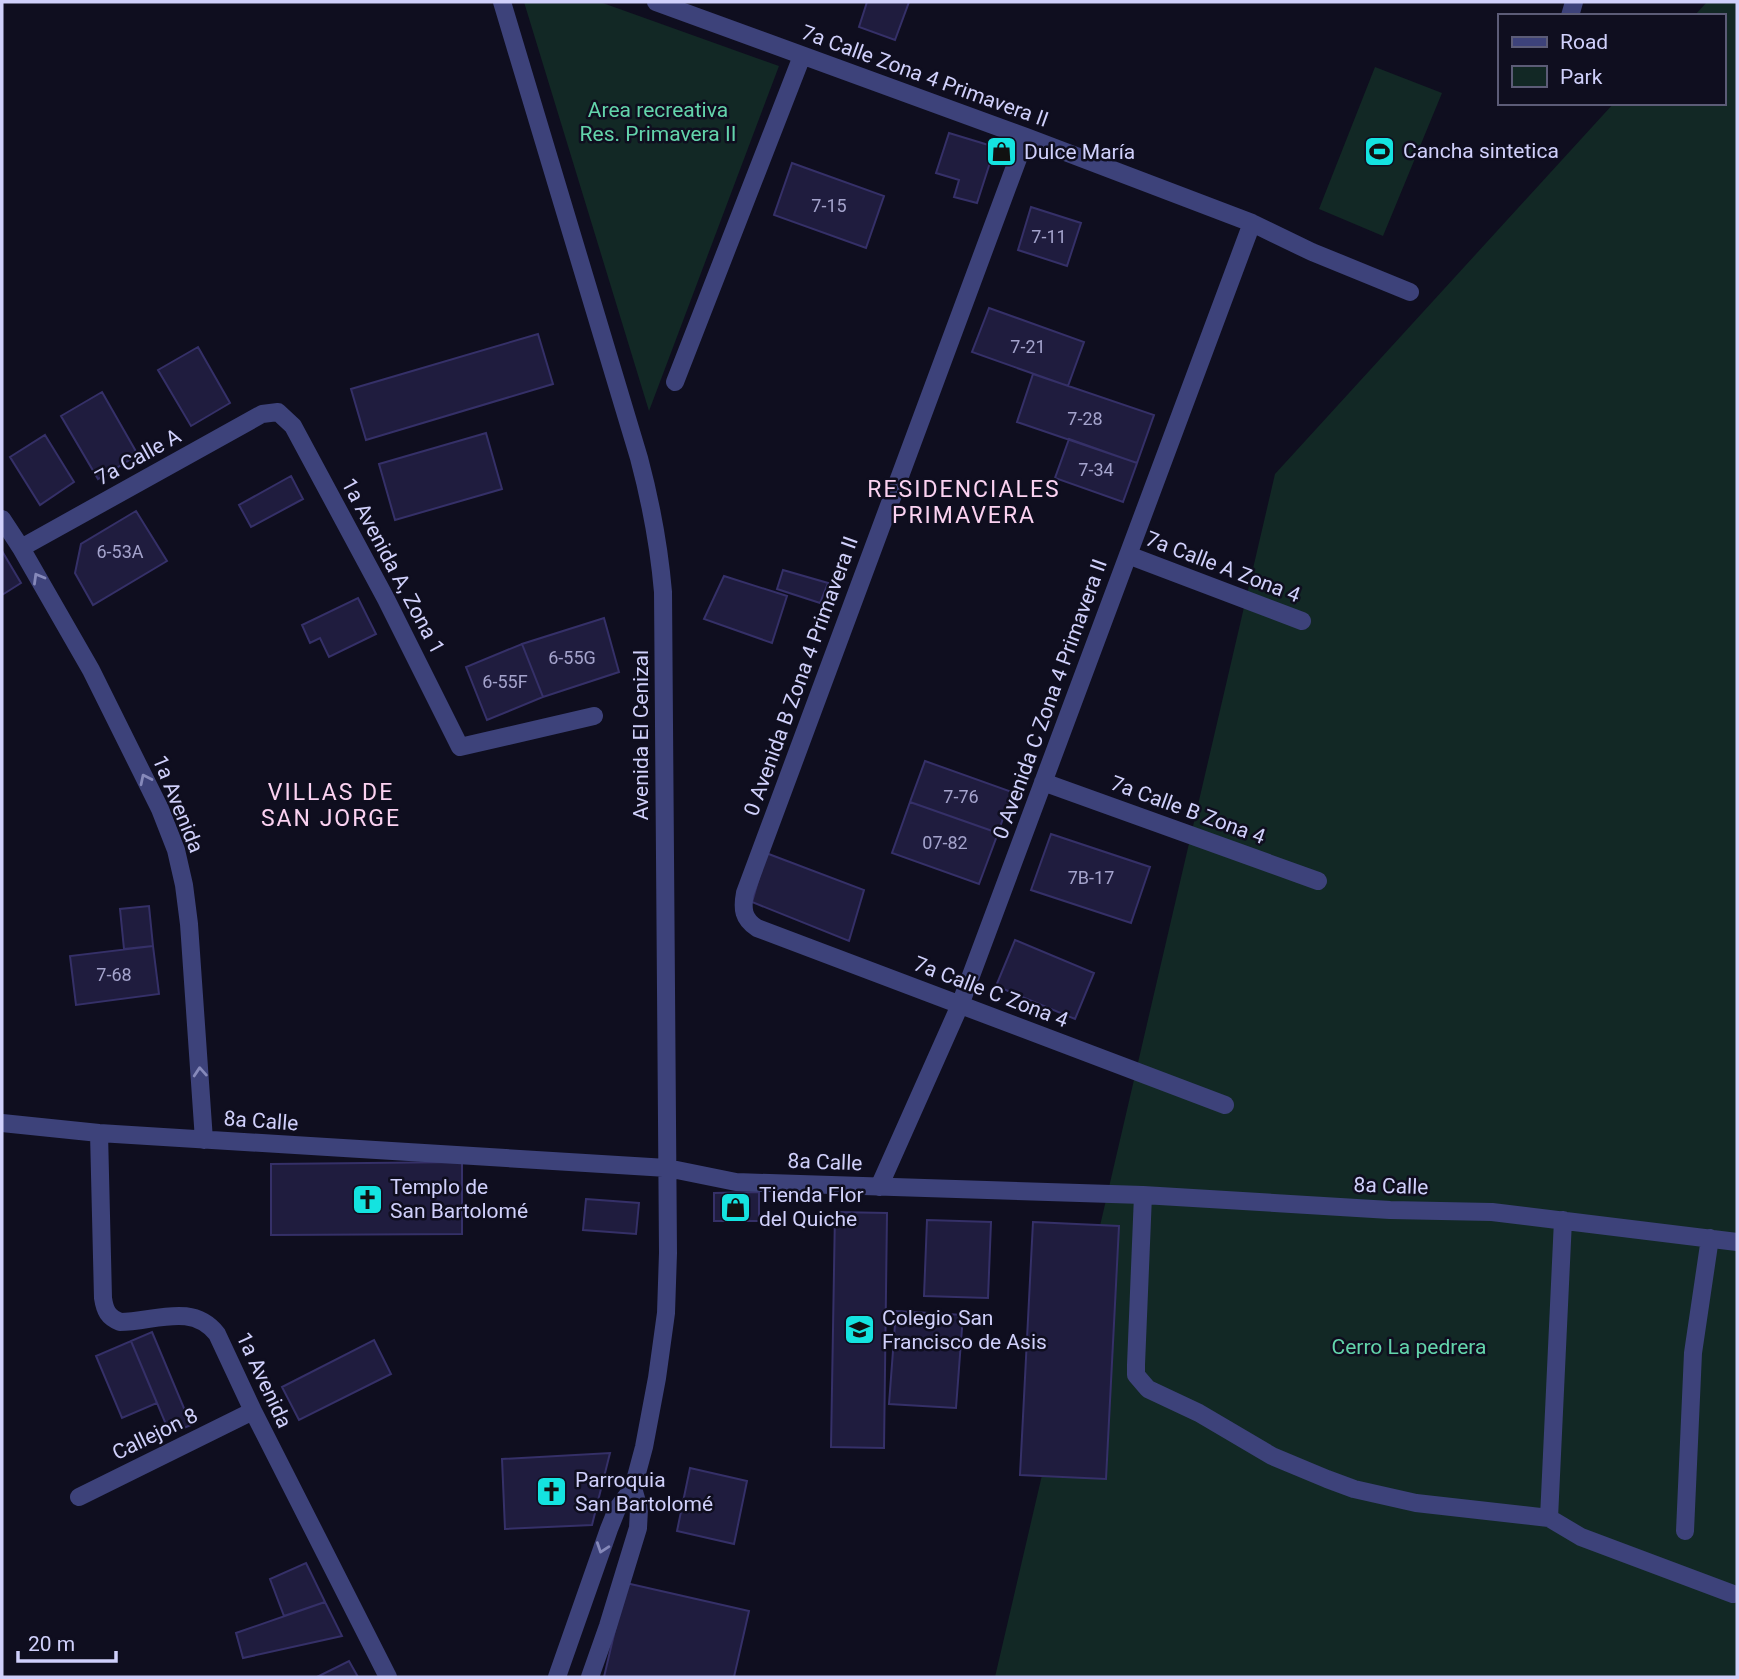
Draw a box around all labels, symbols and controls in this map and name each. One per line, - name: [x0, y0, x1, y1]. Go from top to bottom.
- legend: [1498, 14, 1725, 105]
- street label: 7a Calle Zona 4 Primavera II: [798, 20, 1052, 132]
- text: Road: [1560, 30, 1608, 54]
- text: Park: [1560, 65, 1603, 89]
- park label: Area recreativa Res. Primavera II: [580, 98, 736, 146]
- sports icon: Cancha sintetica: [1363, 134, 1397, 168]
- shop icon: Dulce María: [984, 135, 1018, 169]
- place label: Cancha sintetica: [1403, 139, 1559, 163]
- place label: Dulce María: [1024, 140, 1135, 164]
- house number: 7-15: [811, 195, 847, 216]
- house number: 7-11: [1031, 226, 1067, 247]
- house number: 7-21: [1010, 336, 1046, 357]
- house number: 7-28: [1067, 408, 1103, 429]
- street label: 7a Calle A: [91, 424, 185, 490]
- house number: 7-34: [1078, 459, 1114, 480]
- street label: 1a Avenida A, Zona 1: [337, 474, 449, 658]
- district label: RESIDENCIALES PRIMAVERA: [867, 476, 1061, 529]
- street label: 7a Calle A Zona 4: [1142, 527, 1304, 608]
- street label: 0 Avenida B Zona 4 Primavera II: [739, 533, 863, 819]
- house number: 6-53A: [96, 541, 144, 562]
- street label: 0 Avenida C Zona 4 Primavera II: [988, 556, 1112, 842]
- one-way arrow: [33, 573, 46, 585]
- house number: 6-55G: [548, 647, 596, 668]
- street label: Avenida El Cenizal: [629, 650, 653, 820]
- house number: 6-55F: [482, 671, 528, 692]
- street label: 1a Avenida: [148, 752, 208, 856]
- street label: 7a Calle B Zona 4: [1107, 771, 1269, 849]
- one-way arrow: [139, 774, 153, 786]
- district label: VILLAS DE SAN JORGE: [261, 779, 401, 832]
- house number: 7-76: [943, 786, 979, 807]
- house number: 07-82: [922, 832, 968, 853]
- house number: 7B-17: [1068, 867, 1114, 888]
- street label: 7a Calle C Zona 4: [910, 952, 1072, 1033]
- house number: 7-68: [96, 964, 132, 985]
- one-way arrow: [193, 1066, 208, 1077]
- street label: 8a Calle: [223, 1106, 299, 1136]
- street label: 8a Calle: [787, 1149, 863, 1175]
- street label: 8a Calle: [1353, 1173, 1429, 1199]
- place label: Templo de San Bartolomé: [390, 1175, 528, 1223]
- church icon: Templo de San Bartolomé: [350, 1182, 384, 1216]
- place label: Tienda Flor del Quiche: [759, 1183, 864, 1231]
- shop icon: Tienda Flor del Quiche: [719, 1190, 753, 1224]
- place label: Colegio San Francisco de Asis: [882, 1306, 1047, 1354]
- school or university icon: Colegio San Francisco de Asis: [842, 1313, 876, 1347]
- street label: 1a Avenida: [231, 1328, 297, 1432]
- park label: Cerro La pedrera: [1332, 1335, 1486, 1359]
- street label: Callejon 8: [108, 1403, 202, 1465]
- place label: Parroquia San Bartolomé: [575, 1468, 713, 1516]
- church icon: Parroquia San Bartolomé: [535, 1475, 569, 1509]
- one-way arrow: [596, 1541, 610, 1553]
- scale bar: [18, 1620, 116, 1664]
- text: 20 m: [28, 1632, 75, 1656]

